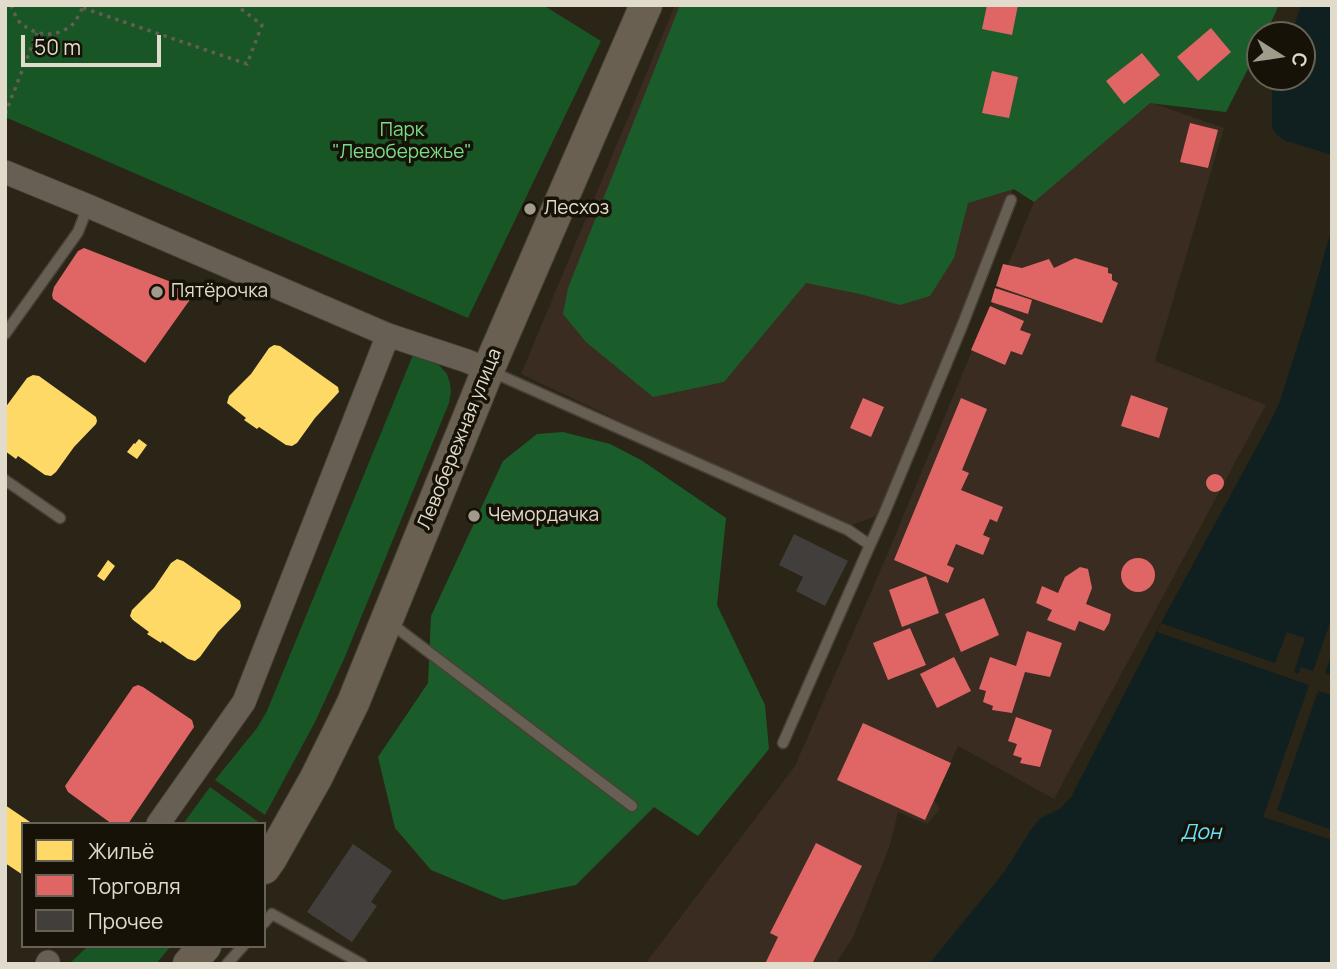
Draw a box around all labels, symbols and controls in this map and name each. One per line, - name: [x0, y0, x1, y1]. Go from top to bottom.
- scale bar: [24, 21, 164, 65]
- north arrow: [1246, 21, 1316, 91]
- text: 50 m: [34, 33, 81, 61]
- text: С: [1285, 50, 1314, 70]
- park label: Парк "Левобережье": [332, 120, 472, 164]
- place label: Лесхоз: [544, 198, 609, 220]
- marker: Лесхоз: [522, 201, 538, 217]
- place label: Пятёрочка: [171, 281, 268, 303]
- marker: Пятёрочка: [149, 284, 165, 300]
- street label: Левобережная улица: [413, 345, 507, 533]
- place label: Чемордачка: [488, 505, 599, 527]
- marker: Чемордачка: [466, 508, 482, 524]
- water label: Дон: [1181, 820, 1221, 846]
- legend: [21, 822, 266, 948]
- text: Жильё: [88, 837, 154, 865]
- text: Торговля: [88, 872, 181, 900]
- text: Прочее: [88, 907, 163, 935]

